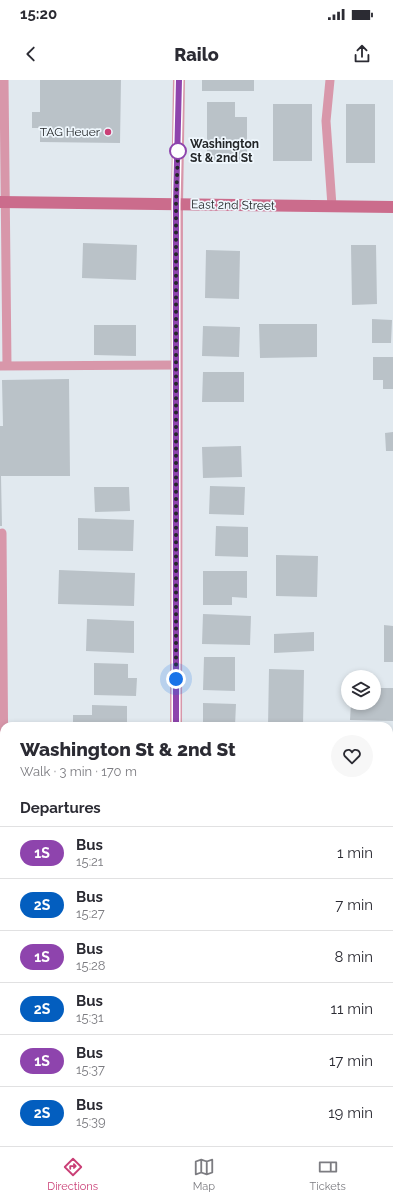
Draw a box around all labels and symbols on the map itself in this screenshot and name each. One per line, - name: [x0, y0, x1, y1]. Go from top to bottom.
- place label: TAG Heuer: [40, 125, 101, 139]
- marker: TAG Heuer: [103, 127, 113, 137]
- place label: Washington St & 2nd St: [190, 137, 259, 165]
- marker: Washington St & 2nd St: [169, 142, 187, 160]
- street label: East 2nd Street: [191, 197, 275, 213]
- your location: [166, 669, 186, 689]

